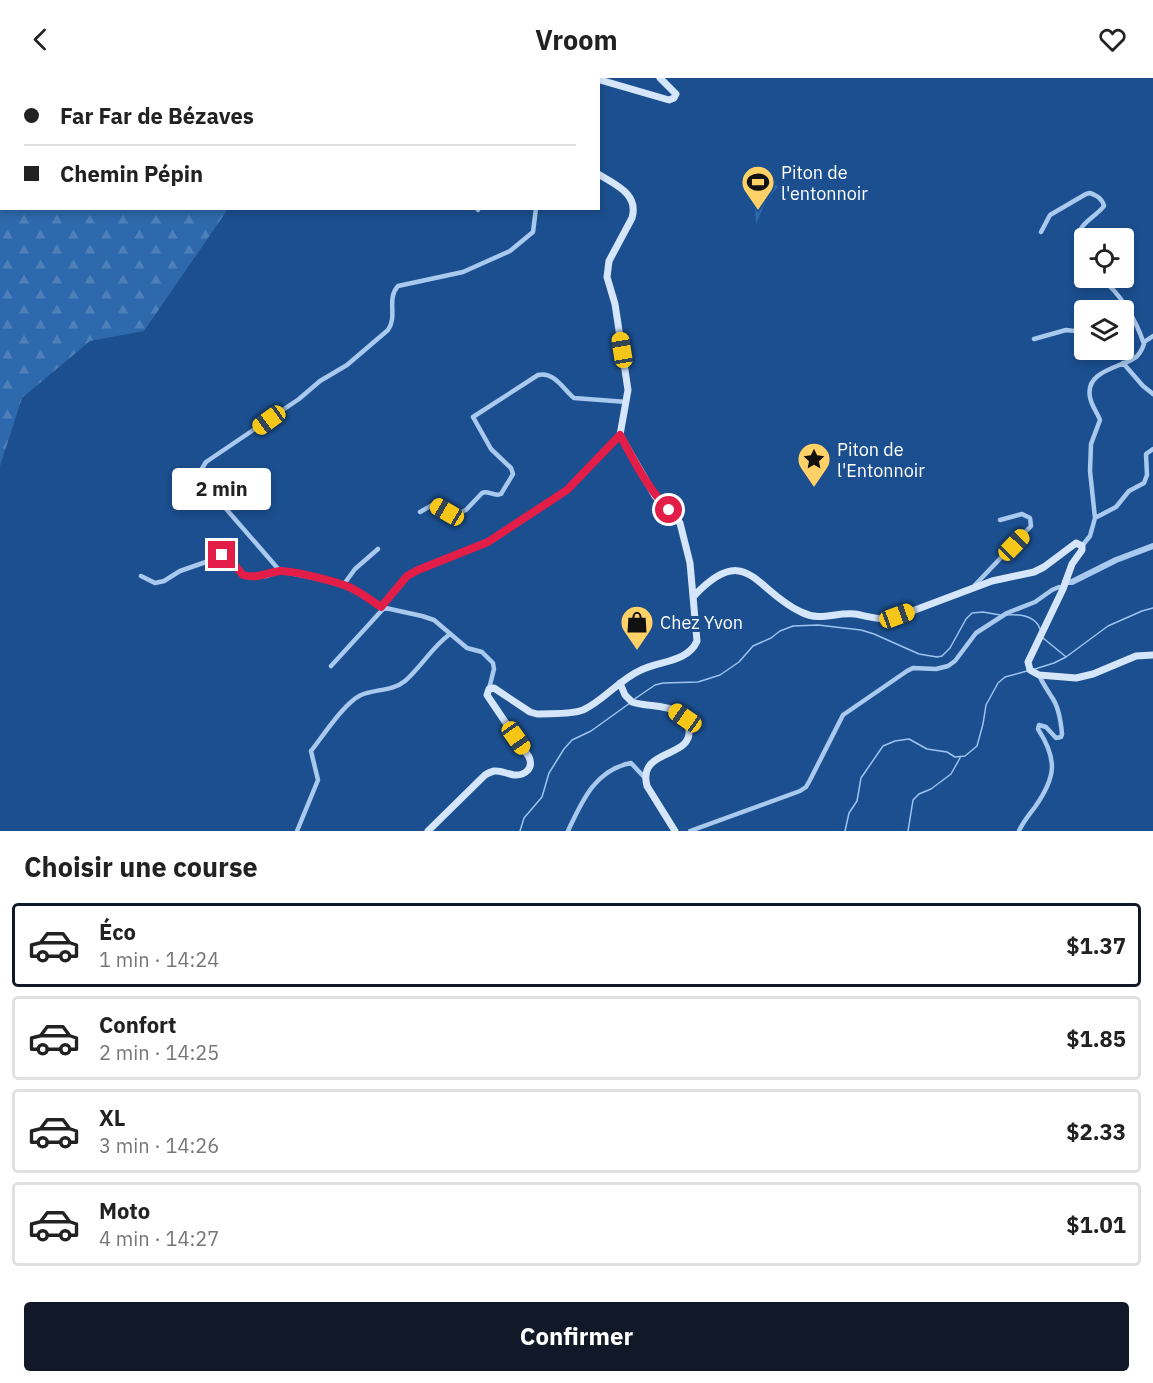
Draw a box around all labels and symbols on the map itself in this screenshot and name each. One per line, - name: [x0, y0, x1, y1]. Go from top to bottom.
- place label: Piton de l'entonnoir: [781, 161, 868, 205]
- sports icon: Piton de l'entonnoir: [740, 164, 776, 211]
- car: [610, 331, 634, 369]
- car: [249, 402, 289, 438]
- place label: Piton de l'Entonnoir: [837, 438, 925, 482]
- place icon: Piton de l'Entonnoir: [796, 441, 832, 488]
- callout: 2 min: [172, 468, 272, 510]
- car: [427, 495, 467, 529]
- route start: [655, 496, 682, 523]
- car: [995, 526, 1033, 564]
- route end: [208, 541, 235, 568]
- car: [877, 601, 917, 631]
- shop icon: Chez Yvon: [619, 604, 655, 651]
- place label: Chez Yvon: [660, 611, 743, 634]
- car: [665, 700, 705, 736]
- car: [498, 718, 534, 758]

